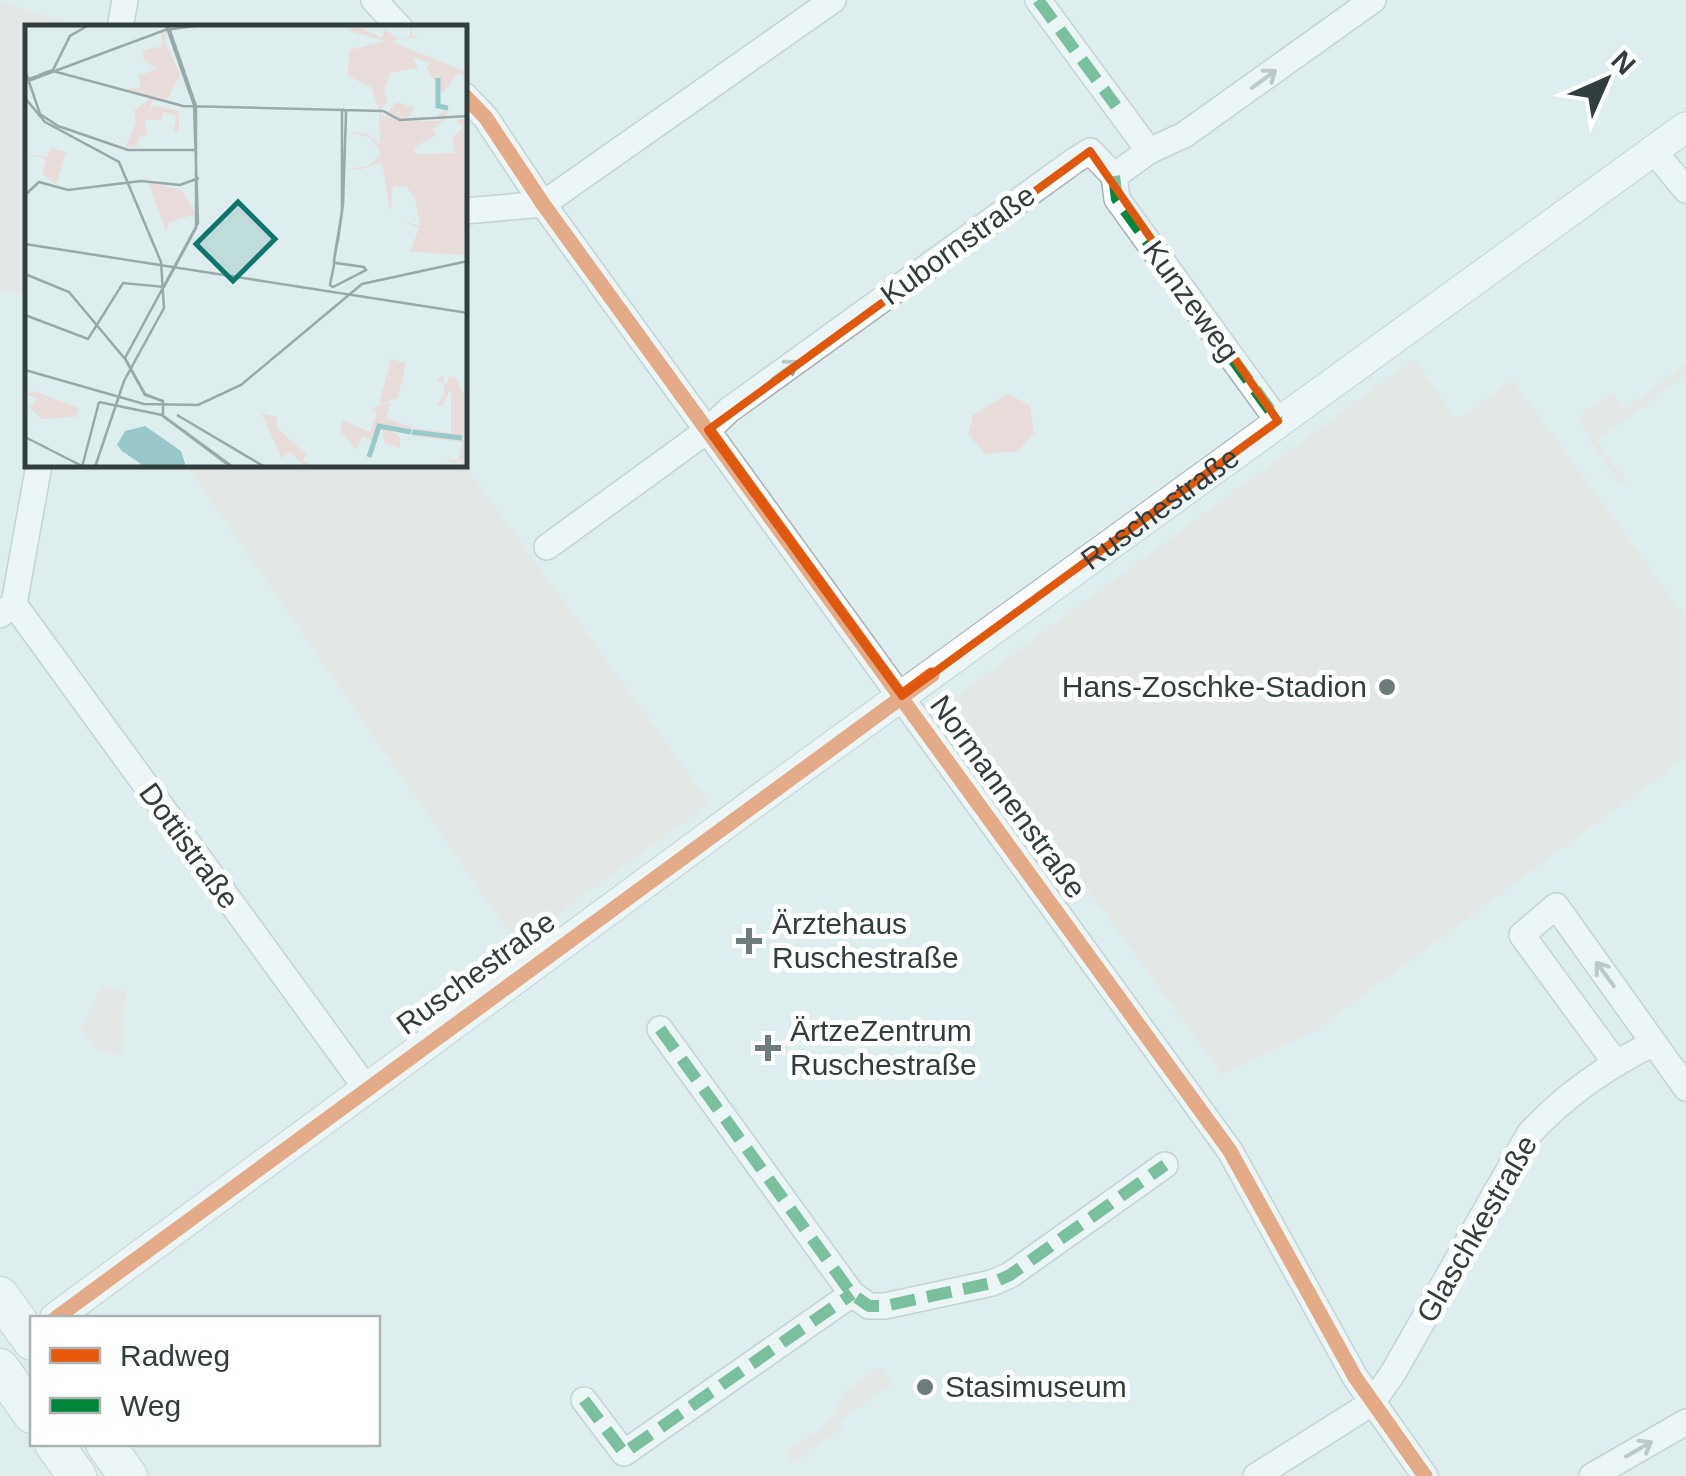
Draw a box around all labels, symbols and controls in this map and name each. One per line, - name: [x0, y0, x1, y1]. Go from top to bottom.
- inset map: [25, 25, 468, 468]
- north arrow: [1556, 30, 1656, 130]
- text: N: [1605, 45, 1641, 81]
- one-way arrow: [1249, 69, 1277, 90]
- street label: Kubornstraße: [874, 178, 1041, 311]
- street label: Kunzeweg: [1137, 234, 1246, 367]
- one-way arrow: [771, 360, 798, 381]
- street label: Ruschestraße: [1075, 440, 1245, 576]
- place label: Hans-Zoschke-Stadion: [1062, 670, 1367, 703]
- marker: Hans-Zoschke-Stadion: [1376, 676, 1398, 698]
- street label: Normannenstraße: [924, 689, 1093, 904]
- street label: Dottistraße: [133, 777, 246, 915]
- street label: Ruschestraße: [390, 904, 561, 1041]
- place label: Ärztehaus Ruschestraße: [772, 907, 959, 974]
- marker: Ärztehaus Ruschestraße: [736, 928, 762, 954]
- one-way arrow: [1595, 961, 1616, 989]
- place label: ÄrtzeZentrum Ruschestraße: [790, 1014, 977, 1081]
- marker: ÄrtzeZentrum Ruschestraße: [755, 1035, 781, 1061]
- street label: Glaschkestraße: [1410, 1130, 1543, 1328]
- legend: [30, 1316, 380, 1446]
- text: Radweg: [120, 1339, 230, 1372]
- place label: Stasimuseum: [945, 1370, 1127, 1403]
- marker: Stasimuseum: [914, 1376, 936, 1398]
- text: Weg: [120, 1389, 181, 1422]
- one-way arrow: [1624, 1439, 1653, 1459]

